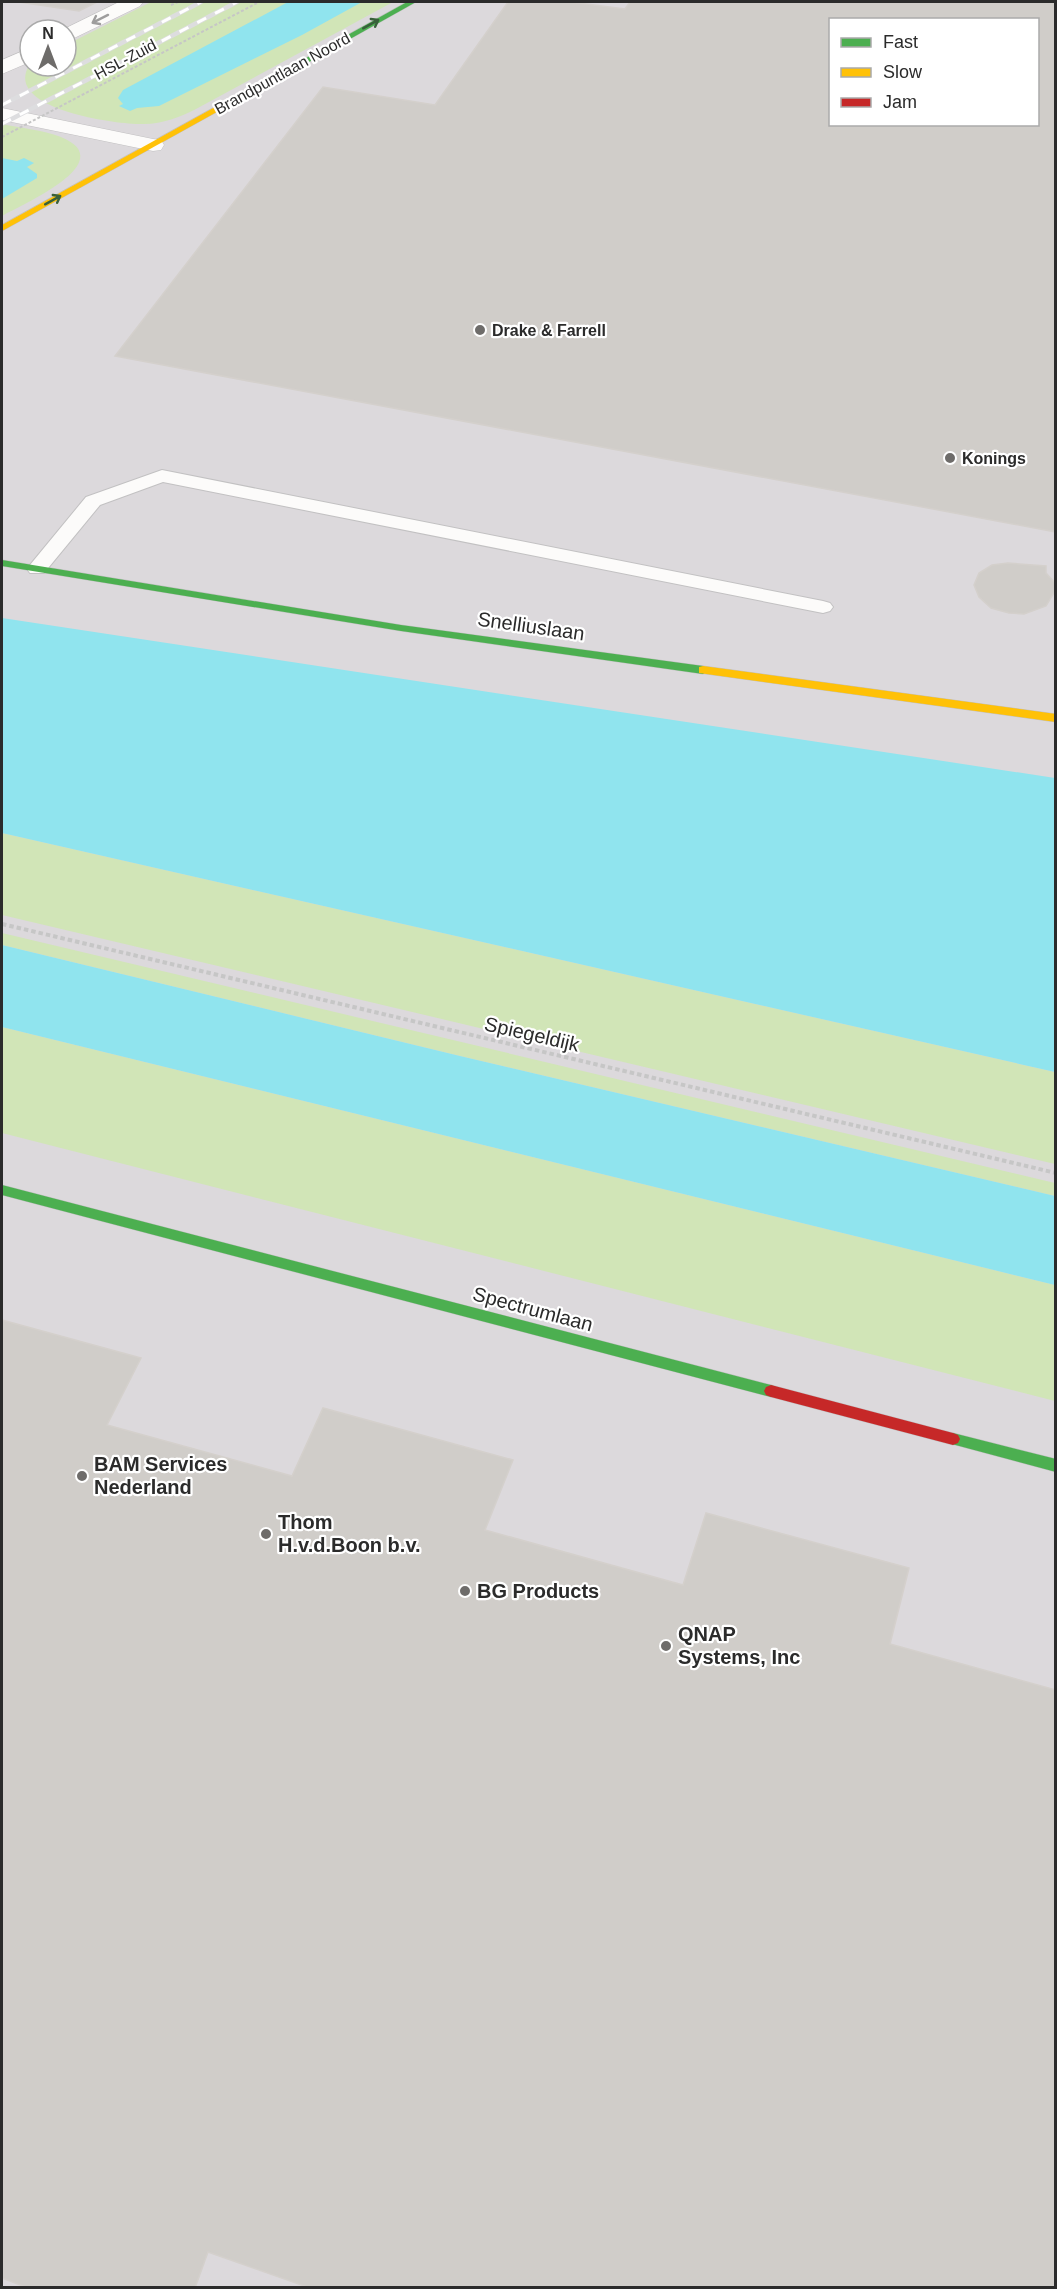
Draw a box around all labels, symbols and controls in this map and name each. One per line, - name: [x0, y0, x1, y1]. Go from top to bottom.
- one-way arrow: [91, 13, 109, 25]
- north arrow: [18, 18, 78, 78]
- one-way arrow: [361, 18, 379, 29]
- legend: [829, 18, 1039, 126]
- text: N: [42, 25, 54, 42]
- street label: Brandpuntlaan Noord: [212, 29, 353, 118]
- text: Fast: [883, 32, 918, 52]
- street label: HSL-Zuid: [91, 36, 159, 83]
- text: Slow: [883, 62, 923, 82]
- text: Jam: [883, 92, 917, 112]
- one-way arrow: [44, 194, 61, 206]
- place label: Drake & Farrell: [492, 322, 606, 339]
- marker: Drake & Farrell: [473, 323, 487, 337]
- place label: Konings: [962, 450, 1026, 467]
- marker: Konings: [943, 451, 957, 465]
- street label: Snelliuslaan: [476, 608, 586, 644]
- street label: Spiegeldijk: [482, 1012, 583, 1056]
- street label: Spectrumlaan: [471, 1282, 595, 1336]
- place label: BAM Services Nederland: [94, 1453, 227, 1498]
- marker: BAM Services Nederland: [75, 1469, 89, 1483]
- place label: Thom H.v.d.Boon b.v.: [278, 1511, 421, 1556]
- marker: Thom H.v.d.Boon b.v.: [259, 1527, 273, 1541]
- place label: BG Products: [477, 1580, 599, 1602]
- marker: BG Products: [458, 1584, 472, 1598]
- place label: QNAP Systems, Inc: [678, 1623, 800, 1668]
- marker: QNAP Systems, Inc: [659, 1639, 673, 1653]

